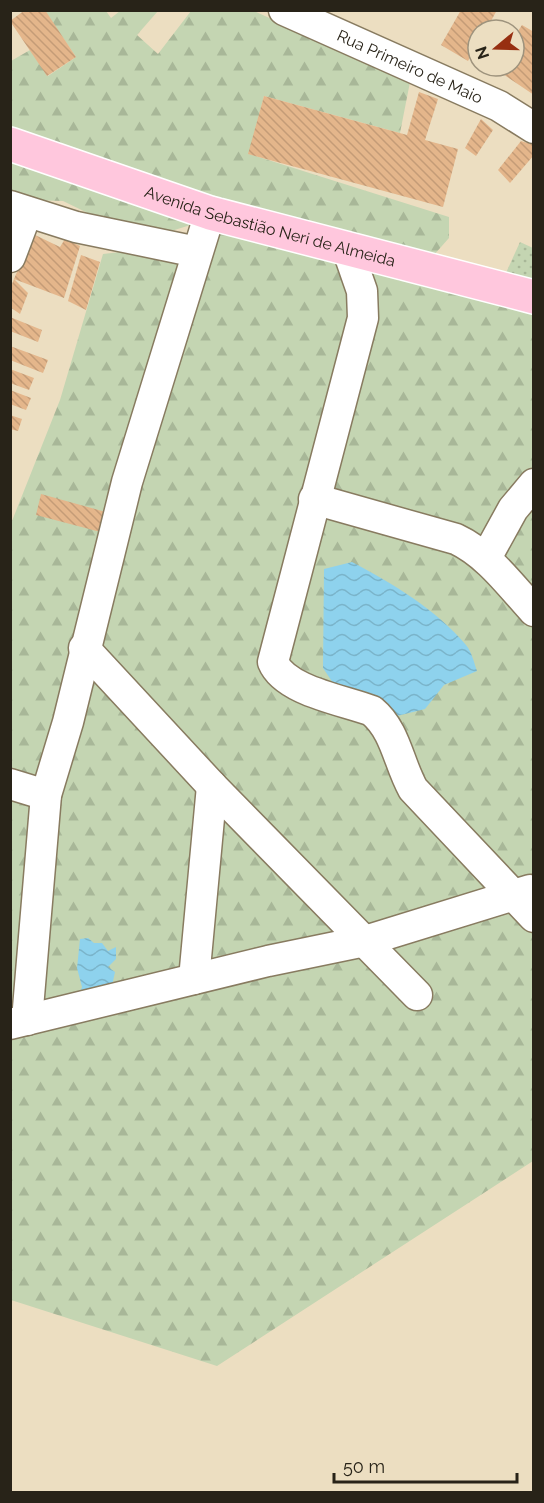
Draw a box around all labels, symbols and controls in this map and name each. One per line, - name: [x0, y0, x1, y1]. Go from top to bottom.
- north arrow: [466, 18, 526, 78]
- street label: Rua Primeiro de Maio: [334, 25, 486, 107]
- text: N: [471, 44, 493, 62]
- street label: Avenida Sebastião Neri de Almeida: [142, 182, 397, 270]
- scale bar: [334, 1446, 517, 1484]
- text: 50 m: [343, 1456, 385, 1477]

